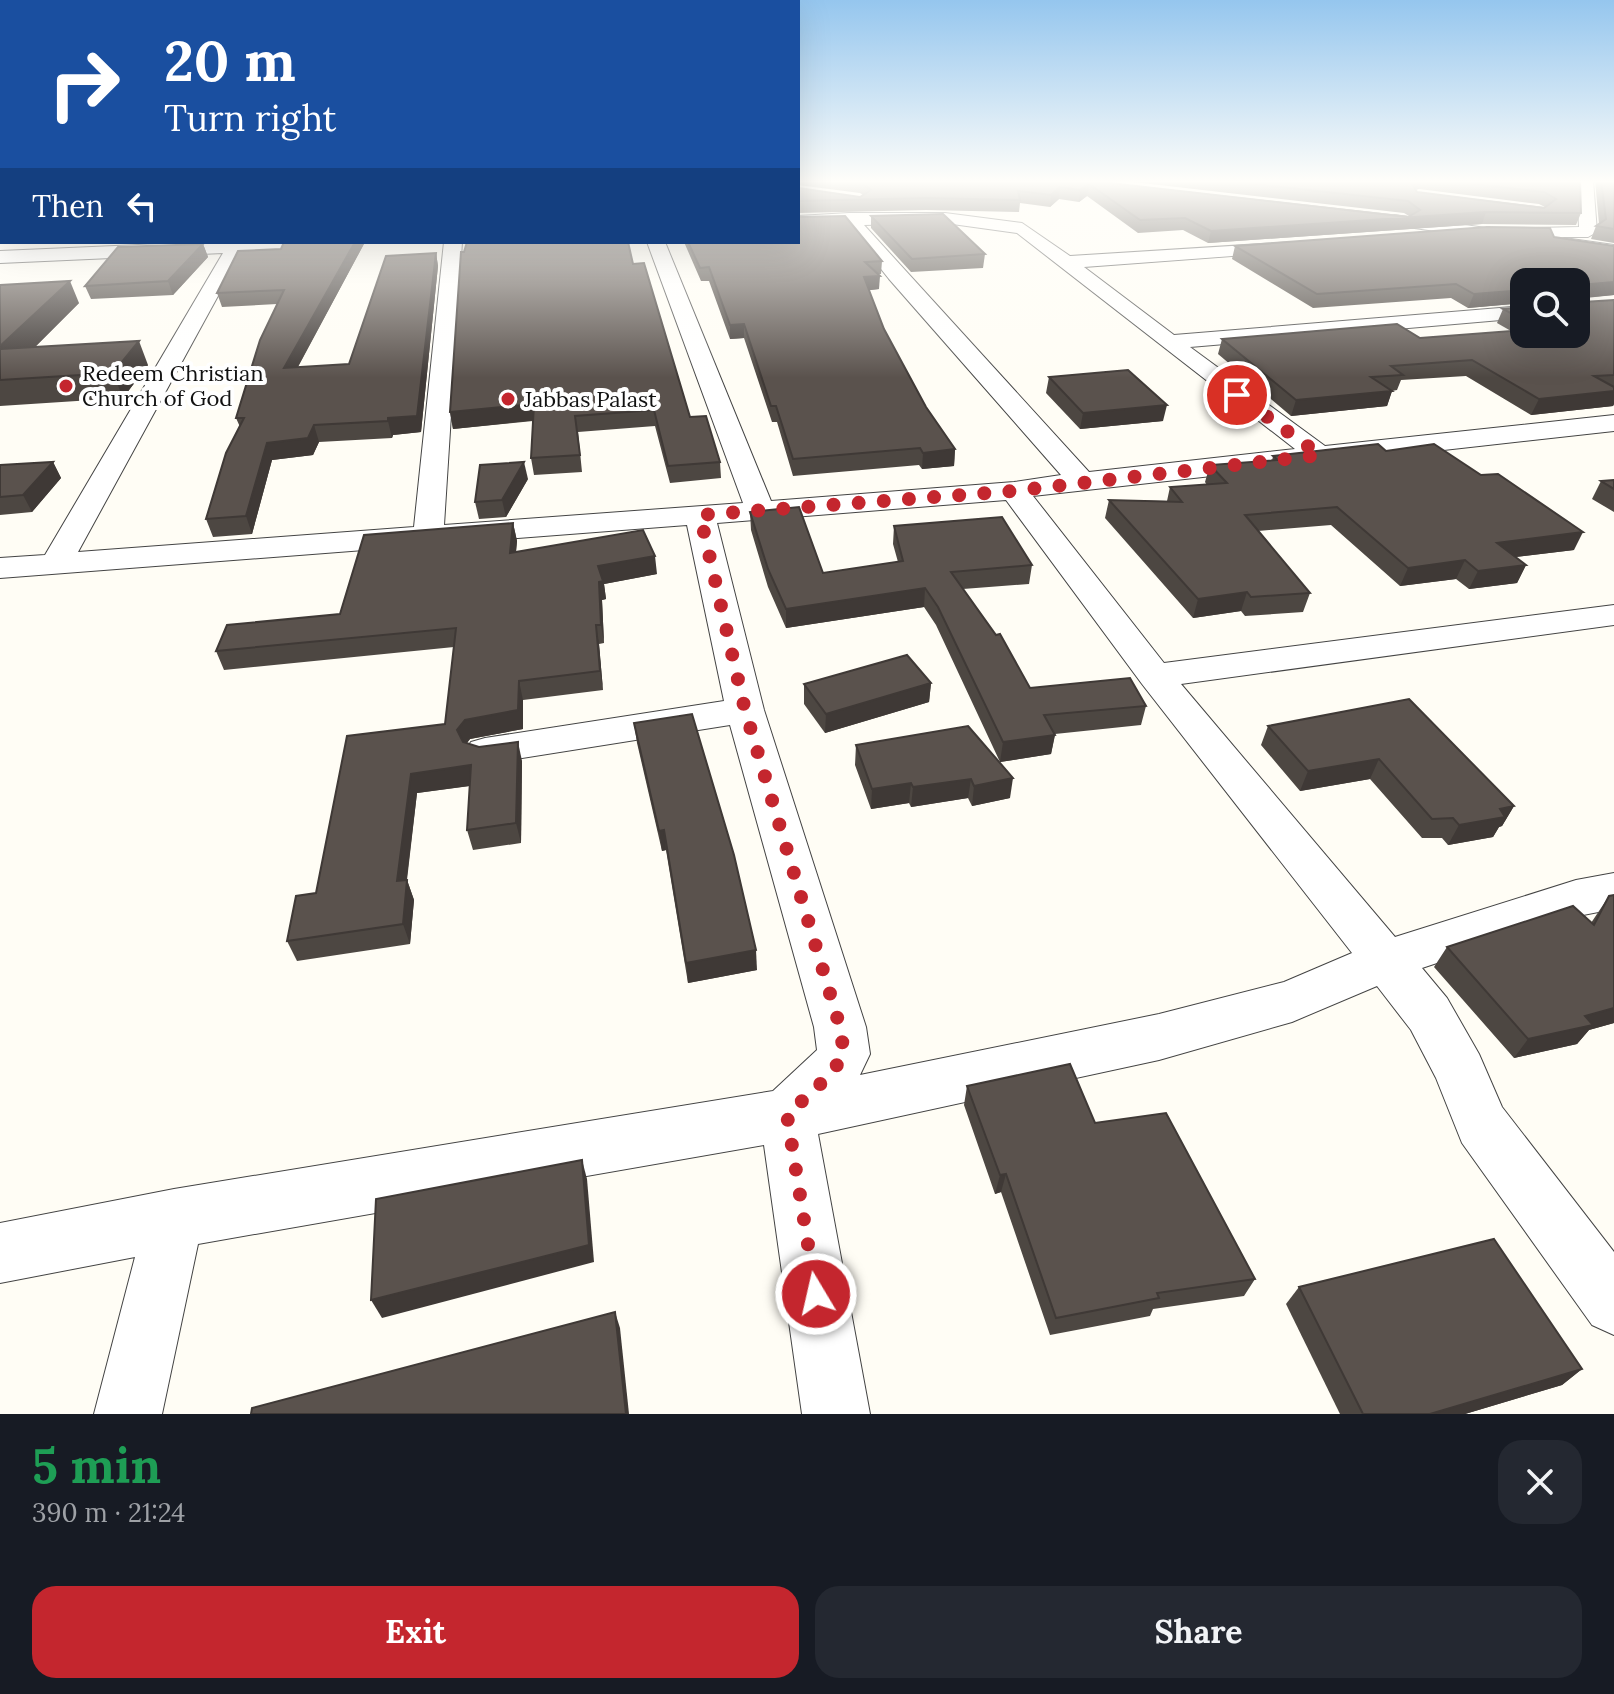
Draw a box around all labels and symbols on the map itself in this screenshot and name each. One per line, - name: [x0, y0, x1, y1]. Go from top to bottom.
- place label: Redeem Christian Church of God: [82, 359, 264, 412]
- pin: [1203, 361, 1271, 429]
- marker: Redeem Christian Church of God: [57, 377, 75, 395]
- place label: Jabbas Palast: [523, 385, 657, 413]
- marker: Jabbas Palast: [499, 390, 517, 408]
- position arrow: [774, 1252, 858, 1336]

